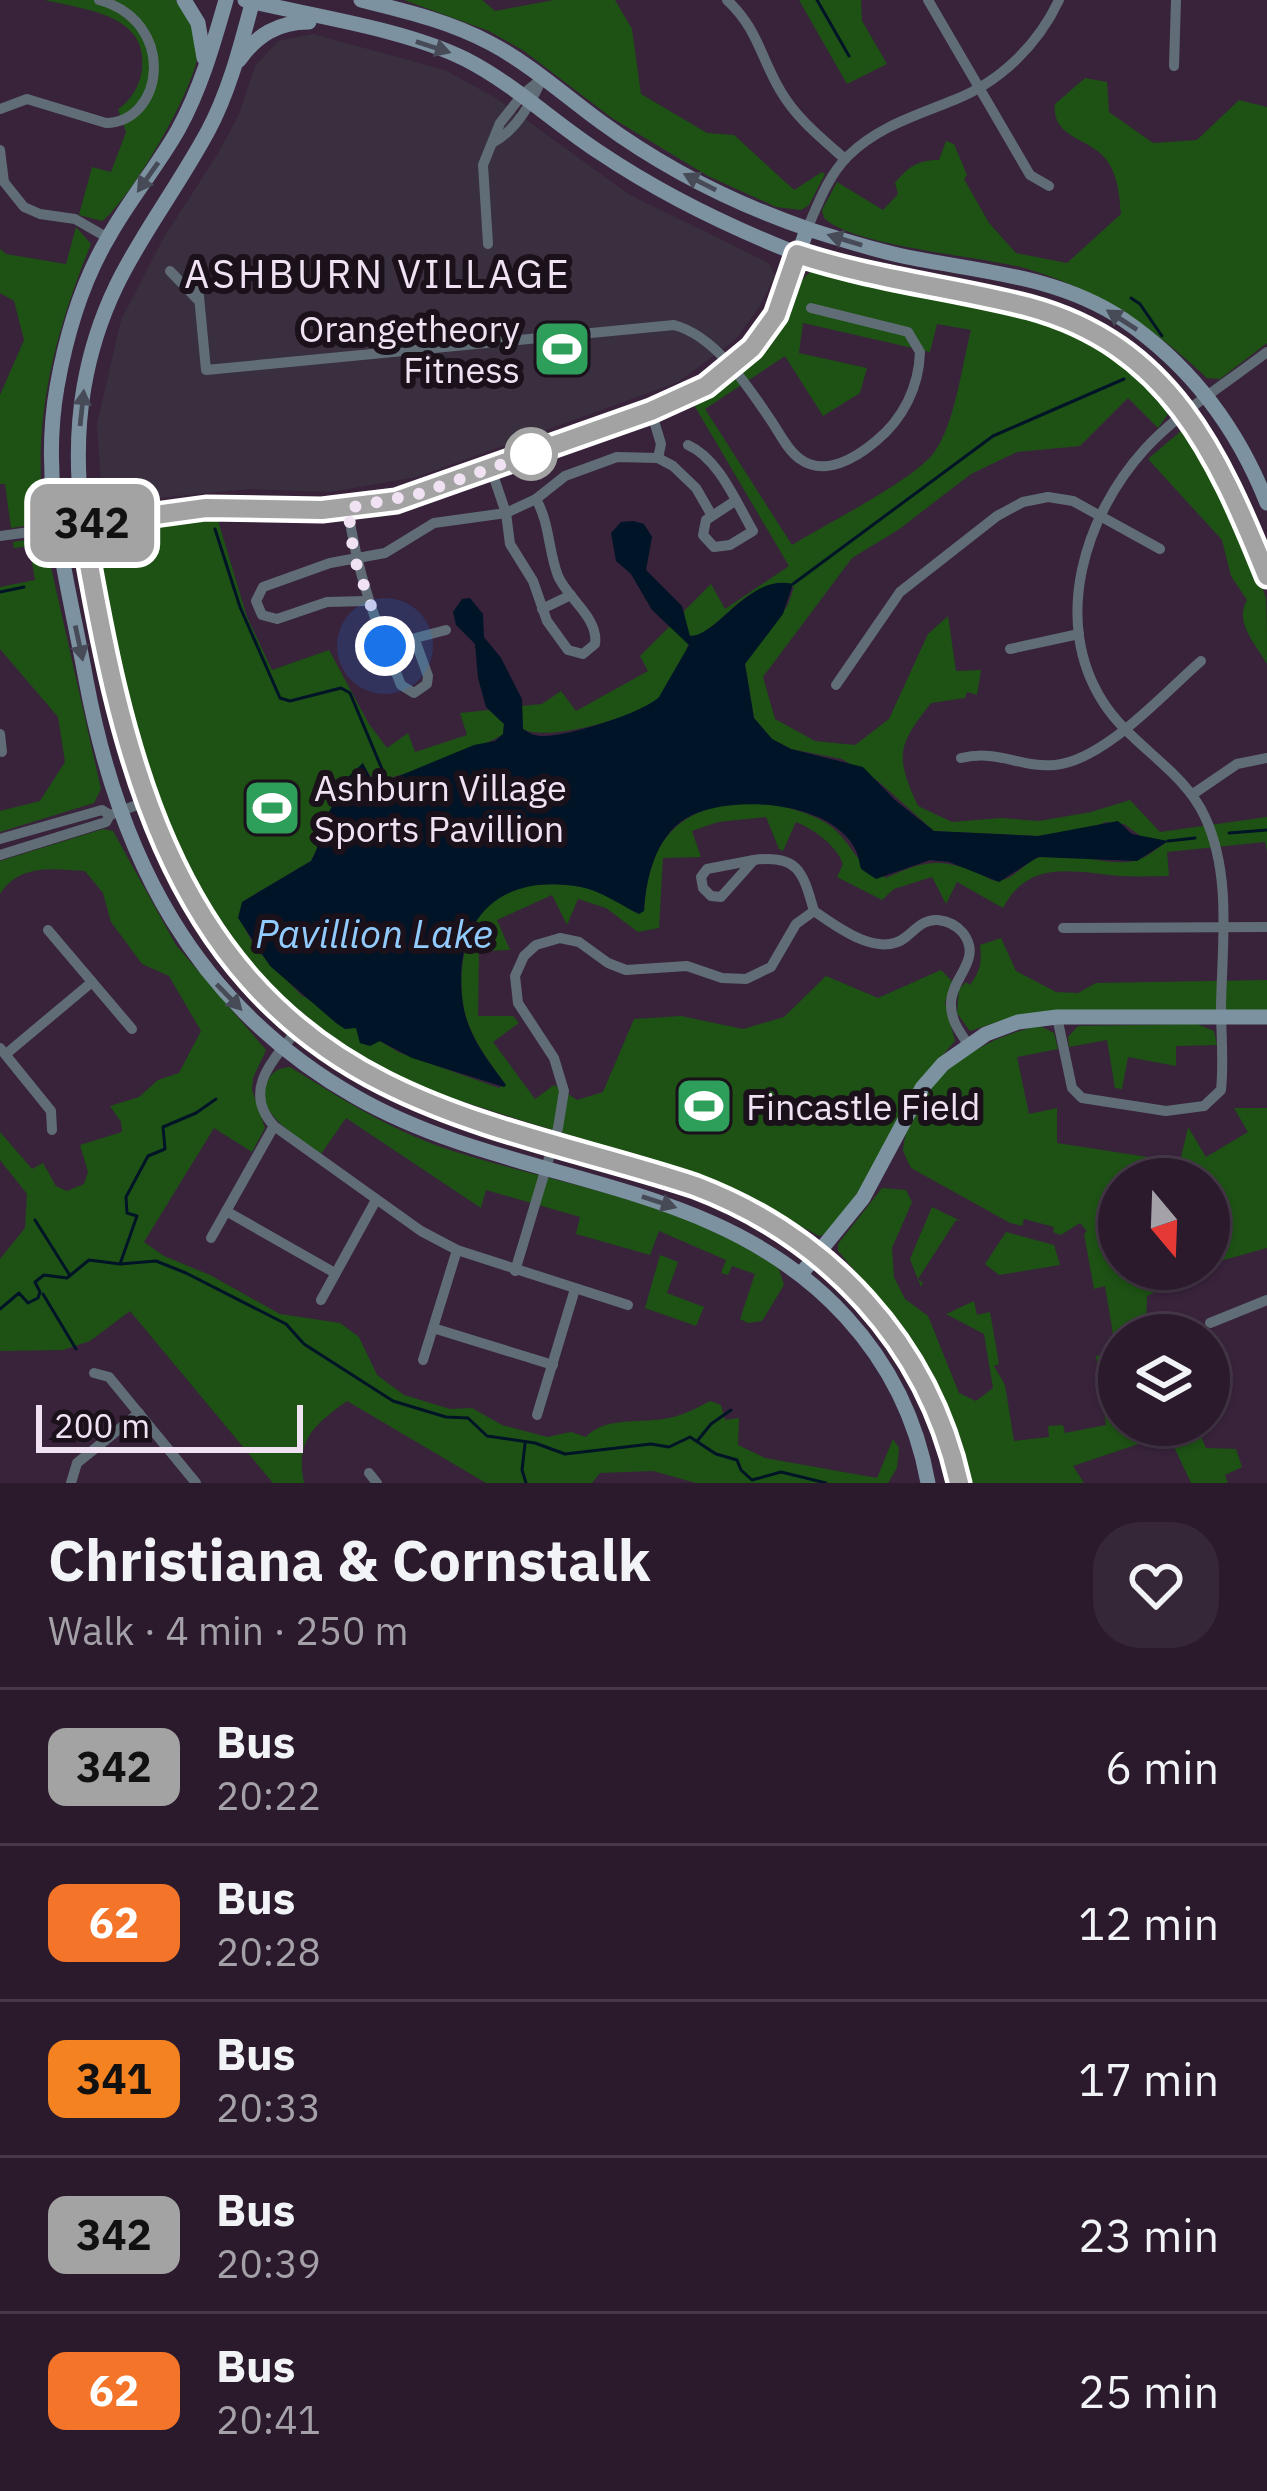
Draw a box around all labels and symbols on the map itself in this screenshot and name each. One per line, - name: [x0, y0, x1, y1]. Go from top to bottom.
- one-way arrow: [415, 39, 452, 58]
- one-way arrow: [137, 161, 160, 193]
- one-way arrow: [683, 173, 718, 193]
- one-way arrow: [826, 230, 863, 249]
- district label: ASHBURN VILLAGE: [184, 248, 572, 299]
- place label: Orangetheory Fitness: [299, 305, 520, 393]
- one-way arrow: [1105, 310, 1138, 332]
- sports icon: Orangetheory Fitness: [531, 318, 593, 380]
- one-way arrow: [72, 389, 91, 426]
- unlabelled marker: [506, 429, 556, 479]
- line badge: 342: [23, 484, 161, 562]
- your location: [355, 616, 415, 676]
- one-way arrow: [70, 625, 89, 663]
- place label: Ashburn Village Sports Pavillion: [314, 764, 567, 852]
- sports icon: Ashburn Village Sports Pavillion: [241, 777, 303, 839]
- water label: Pavillion Lake: [255, 908, 493, 959]
- one-way arrow: [215, 982, 243, 1011]
- sports icon: Fincastle Field: [673, 1075, 735, 1137]
- place label: Fincastle Field: [746, 1083, 980, 1130]
- north arrow: [1098, 1158, 1230, 1290]
- one-way arrow: [641, 1194, 678, 1212]
- scale bar: [36, 1399, 303, 1452]

